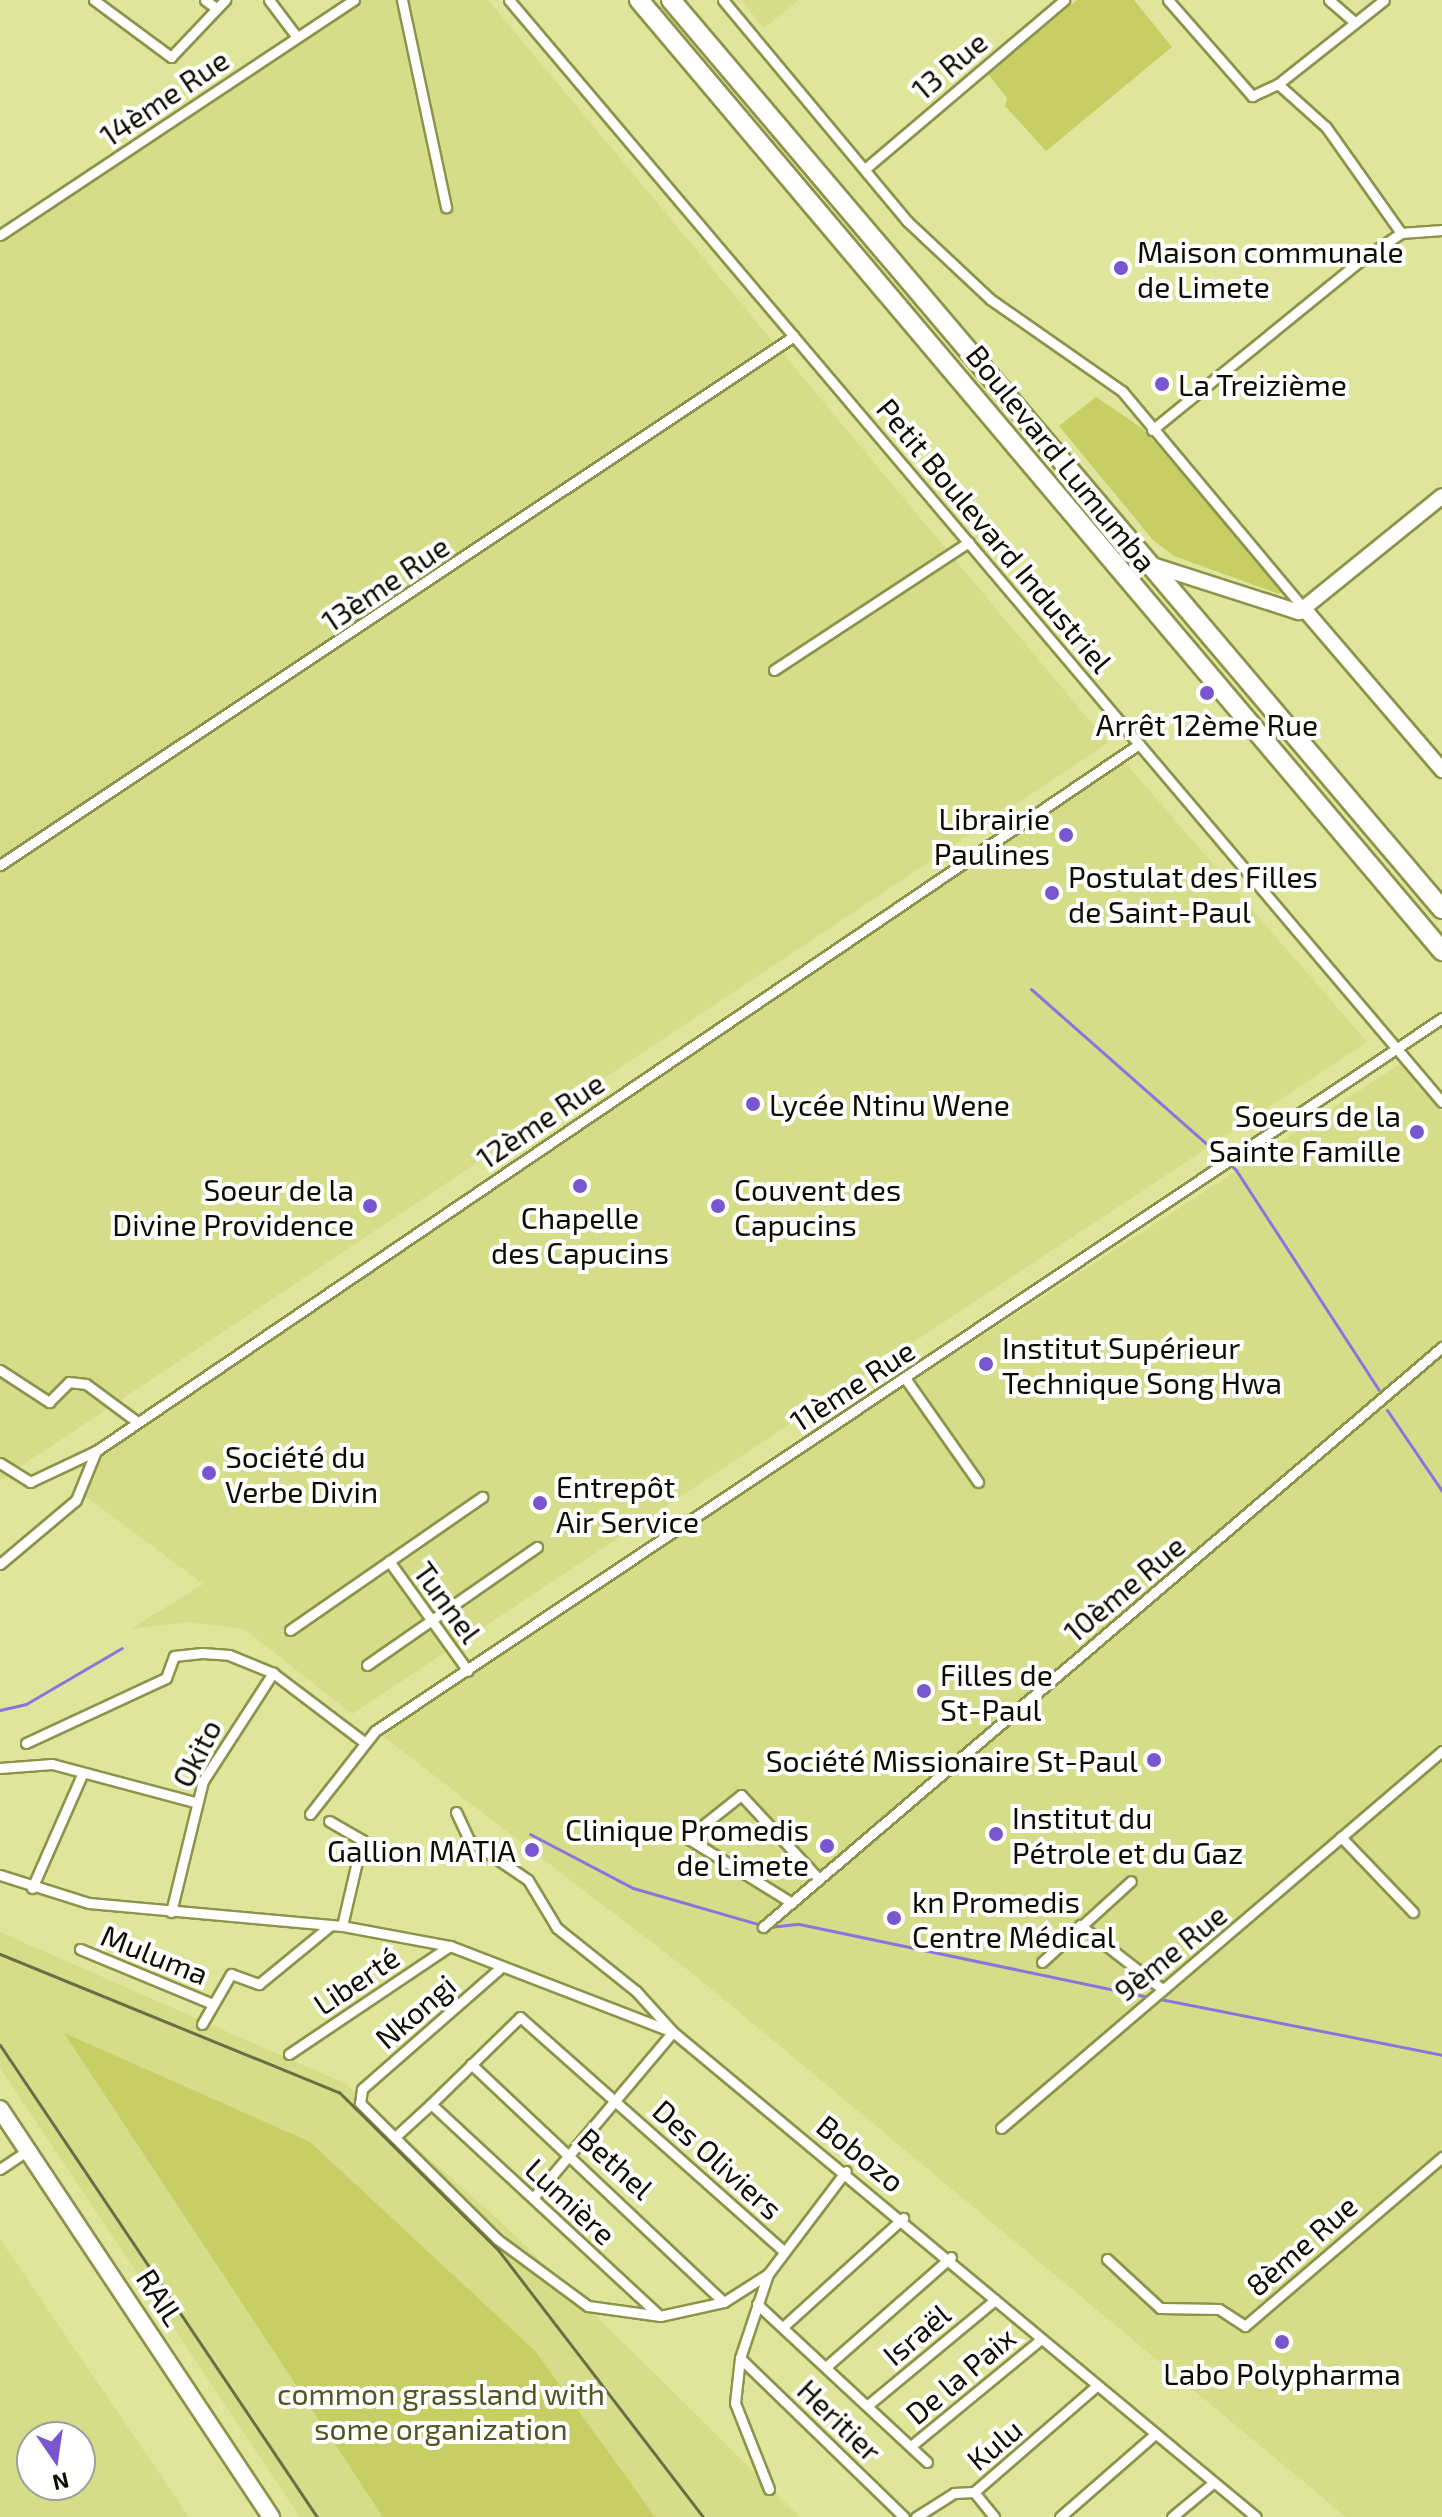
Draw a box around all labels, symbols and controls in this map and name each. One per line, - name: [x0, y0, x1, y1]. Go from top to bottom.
- street label: 13 Rue: [904, 23, 994, 107]
- street label: 14ème Rue: [93, 41, 235, 153]
- place label: Maison communale de Limete: [1137, 233, 1404, 304]
- marker: Maison communale de Limete: [1112, 259, 1130, 277]
- street label: Boulevard Lumumba: [960, 337, 1164, 579]
- place label: La Treizième: [1178, 366, 1348, 402]
- marker: La Treizième: [1153, 375, 1171, 393]
- street label: Petit Boulevard Industriel: [870, 391, 1120, 679]
- street label: 13ème Rue: [315, 527, 455, 639]
- marker: Arrêt 12ème Rue: [1198, 684, 1216, 702]
- place label: Arrêt 12ème Rue: [1096, 706, 1318, 742]
- place label: Librairie Paulines: [934, 800, 1050, 870]
- marker: Librairie Paulines: [1057, 826, 1075, 844]
- place label: Postulat des Filles de Saint-Paul: [1068, 858, 1318, 928]
- marker: Postulat des Filles de Saint-Paul: [1043, 884, 1061, 902]
- street label: 12ème Rue: [470, 1064, 610, 1176]
- place label: Lycée Ntinu Wene: [769, 1086, 1010, 1122]
- marker: Lycée Ntinu Wene: [744, 1095, 762, 1113]
- place label: Soeurs de la Sainte Famille: [1209, 1097, 1401, 1168]
- marker: Soeurs de la Sainte Famille: [1408, 1123, 1426, 1141]
- place label: Soeur de la Divine Providence: [112, 1171, 354, 1242]
- place label: Couvent des Capucins: [734, 1171, 901, 1242]
- marker: Chapelle des Capucins: [571, 1177, 589, 1195]
- marker: Soeur de la Divine Providence: [361, 1197, 379, 1215]
- marker: Couvent des Capucins: [709, 1197, 727, 1215]
- place label: Chapelle des Capucins: [491, 1199, 669, 1270]
- place label: Institut Supérieur Technique Song Hwa: [1002, 1329, 1282, 1400]
- street label: 11ème Rue: [783, 1332, 921, 1438]
- marker: Institut Supérieur Technique Song Hwa: [977, 1355, 995, 1373]
- place label: Société du Verbe Divin: [225, 1438, 378, 1508]
- marker: Société du Verbe Divin: [200, 1464, 218, 1482]
- place label: Entrepôt Air Service: [556, 1468, 700, 1538]
- marker: Entrepôt Air Service: [531, 1494, 549, 1512]
- street label: 10ème Rue: [1056, 1527, 1192, 1649]
- street label: Tunnel: [406, 1554, 490, 1650]
- place label: Filles de St-Paul: [940, 1656, 1053, 1726]
- marker: Filles de St-Paul: [915, 1682, 933, 1700]
- street label: Okito: [164, 1713, 228, 1793]
- place label: Société Missionaire St-Paul: [766, 1742, 1138, 1778]
- marker: Société Missionaire St-Paul: [1145, 1751, 1163, 1769]
- place label: Institut du Pétrole et du Gaz: [1012, 1799, 1243, 1870]
- place label: Clinique Promedis de Limete: [565, 1811, 809, 1882]
- marker: Institut du Pétrole et du Gaz: [987, 1825, 1005, 1843]
- place label: Gallion MATIA: [327, 1832, 516, 1868]
- marker: Clinique Promedis de Limete: [816, 1835, 838, 1857]
- marker: Gallion MATIA: [523, 1841, 541, 1859]
- place label: kn Promedis Centre Médical: [912, 1883, 1116, 1954]
- street label: 9ème Rue: [1107, 1896, 1233, 2008]
- marker: kn Promedis Centre Médical: [883, 1907, 905, 1929]
- street label: Muluma: [96, 1916, 214, 1992]
- street label: Liberté: [306, 1938, 406, 2022]
- street label: Nkongi: [367, 1966, 463, 2056]
- street label: Des Oliviers: [646, 2092, 790, 2226]
- street label: Bobozo: [810, 2107, 912, 2199]
- street label: Bethel: [571, 2120, 661, 2206]
- street label: Lumière: [518, 2150, 624, 2252]
- street label: 8ème Rue: [1238, 2187, 1364, 2303]
- street label: RAIL: [129, 2262, 193, 2332]
- street label: Israël: [875, 2296, 957, 2372]
- street label: De la Paix: [898, 2319, 1022, 2431]
- marker: Labo Polypharma: [1273, 2333, 1291, 2351]
- place label: Labo Polypharma: [1163, 2355, 1401, 2391]
- street label: Heritier: [791, 2371, 889, 2469]
- park label: common grassland with some organization: [277, 2375, 605, 2446]
- street label: Kulu: [959, 2411, 1029, 2477]
- north arrow: [16, 2421, 96, 2501]
- text: N: [50, 2468, 72, 2497]

